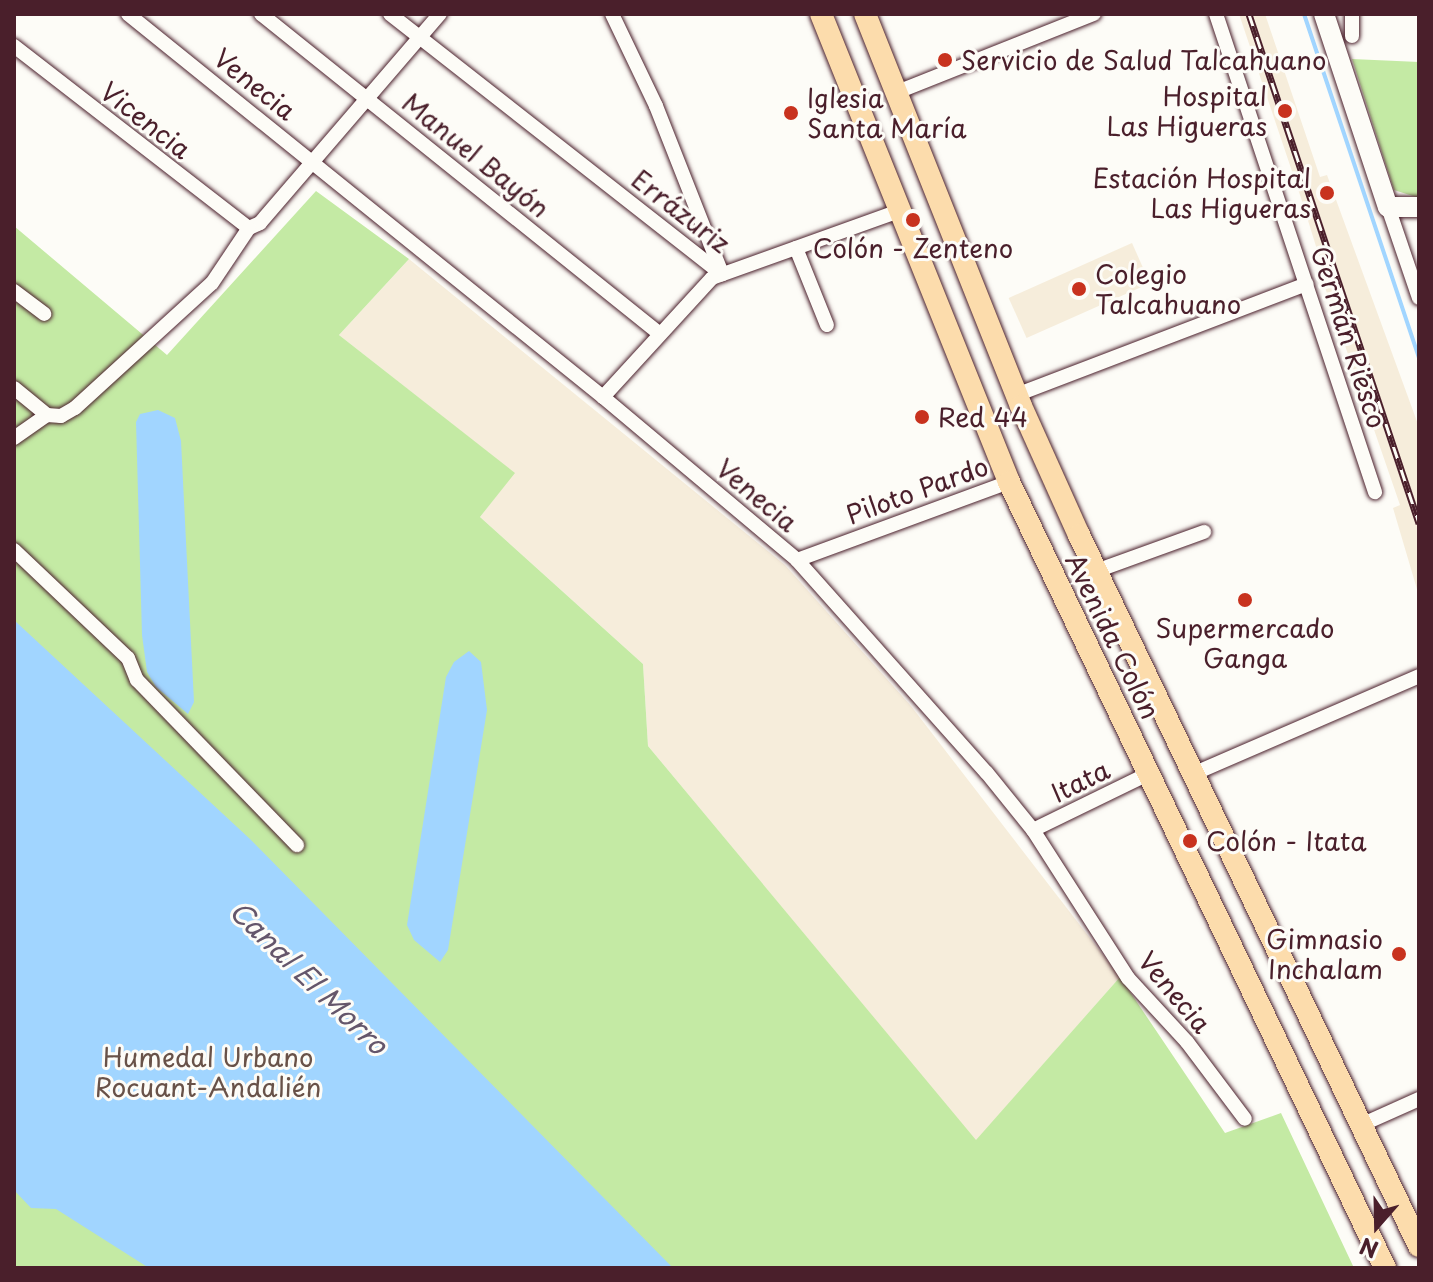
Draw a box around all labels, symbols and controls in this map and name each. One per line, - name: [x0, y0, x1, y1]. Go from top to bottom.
- street label: Venecia: [208, 42, 302, 126]
- place label: Servicio de Salud Talcahuano: [961, 44, 1327, 76]
- marker: Servicio de Salud Talcahuano: [936, 51, 954, 69]
- street label: Vicencia: [95, 75, 197, 165]
- place label: Hospital Las Higueras: [1105, 80, 1267, 142]
- place label: Iglesia Santa María: [807, 82, 967, 144]
- street label: Manuel Bayón: [395, 85, 557, 225]
- marker: Hospital Las Higueras: [1274, 100, 1296, 122]
- marker: Iglesia Santa María: [782, 104, 800, 122]
- place label: Estación Hospital Las Higueras: [1093, 162, 1311, 224]
- street label: Errázuriz: [626, 163, 736, 259]
- marker: Estación Hospital Las Higueras: [1318, 184, 1336, 202]
- marker: Colón - Zenteno: [904, 211, 922, 229]
- place label: Colón - Zenteno: [812, 232, 1014, 264]
- street label: Germán Riesco: [1305, 242, 1393, 432]
- place label: Colegio Talcahuano: [1095, 258, 1241, 320]
- marker: Colegio Talcahuano: [1070, 280, 1088, 298]
- place label: Red 44: [938, 401, 1029, 433]
- marker: Red 44: [913, 408, 931, 426]
- street label: Piloto Pardo: [841, 450, 993, 530]
- street label: Venecia: [710, 452, 804, 538]
- street label: Avenida Colón: [1060, 548, 1166, 724]
- marker: Supermercado Ganga: [1236, 591, 1254, 609]
- place label: Supermercado Ganga: [1155, 612, 1335, 674]
- street label: Itata: [1046, 754, 1114, 808]
- place label: Colón - Itata: [1206, 825, 1368, 857]
- marker: Colón - Itata: [1181, 832, 1199, 850]
- water label: Canal El Morro: [223, 893, 395, 1061]
- place label: Gimnasio Inchalam: [1266, 923, 1383, 984]
- street label: Venecia: [1132, 945, 1218, 1039]
- marker: Gimnasio Inchalam: [1390, 945, 1408, 963]
- park label: Humedal Urbano Rocuant-Andalién: [95, 1041, 321, 1102]
- north arrow: [1337, 1186, 1417, 1266]
- text: N: [1355, 1231, 1382, 1268]

